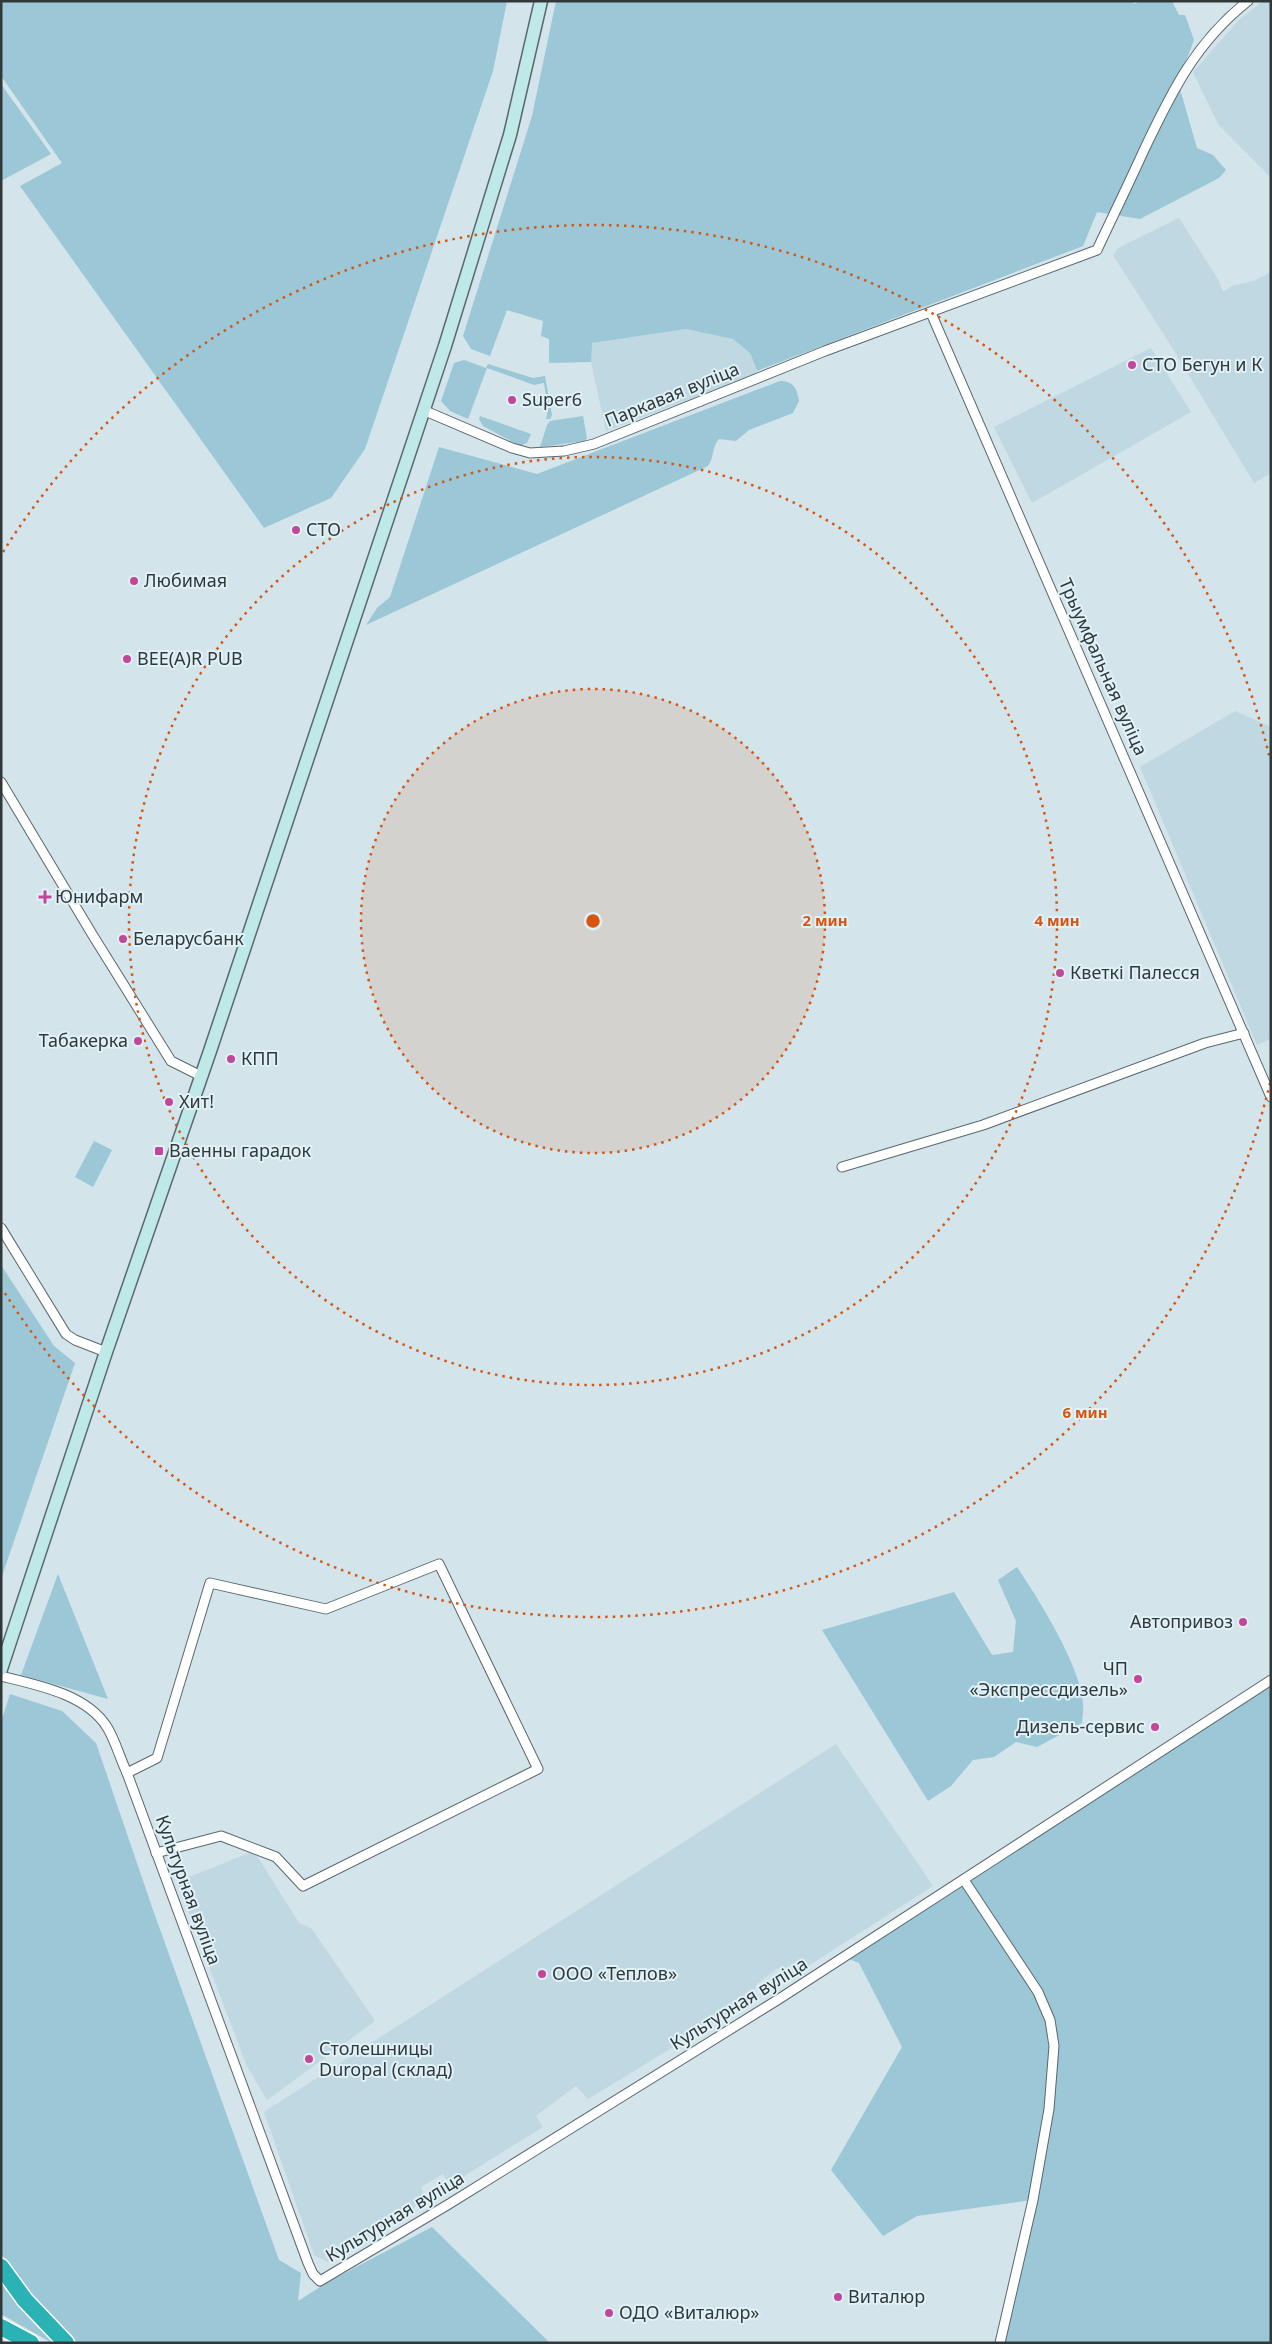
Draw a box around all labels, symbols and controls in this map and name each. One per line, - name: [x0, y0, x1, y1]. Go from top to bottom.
- place label: СТО Бегун и К: [1142, 352, 1263, 376]
- street label: Паркавая вуліца: [601, 356, 742, 432]
- marker: СТО Бегун и К: [1126, 359, 1138, 371]
- place label: Super6: [522, 387, 582, 411]
- marker: Super6: [506, 394, 518, 406]
- place label: СТО: [306, 517, 341, 541]
- marker: СТО: [290, 524, 302, 536]
- place label: Любимая: [144, 568, 227, 592]
- street label: Трыумфальная вуліца: [1054, 574, 1154, 759]
- marker: Любимая: [128, 575, 140, 587]
- place label: BEE(A)R PUB: [137, 646, 243, 670]
- marker: BEE(A)R PUB: [121, 653, 133, 665]
- place label: Юнифарм: [55, 884, 143, 908]
- marker: Юнифарм: [39, 891, 51, 903]
- text: 2 мин: [803, 910, 848, 930]
- text: 4 мин: [1035, 910, 1080, 930]
- centre of rings: [584, 912, 602, 930]
- place label: Беларусбанк: [133, 926, 244, 950]
- marker: Беларусбанк: [117, 933, 129, 945]
- place label: Кветкі Палесся: [1070, 960, 1200, 984]
- marker: Кветкі Палесся: [1054, 967, 1066, 979]
- place label: Табакерка: [39, 1028, 128, 1052]
- marker: Табакерка: [132, 1035, 144, 1047]
- place label: КПП: [241, 1046, 279, 1070]
- marker: КПП: [225, 1053, 237, 1065]
- place label: Хит!: [179, 1089, 214, 1113]
- marker: Хит!: [163, 1096, 175, 1108]
- place label: Ваенны гарадок: [169, 1138, 312, 1162]
- marker: Ваенны гарадок: [153, 1145, 165, 1157]
- text: 6 мин: [1063, 1402, 1108, 1422]
- place label: Автопривоз: [1130, 1609, 1233, 1633]
- marker: Автопривоз: [1237, 1616, 1249, 1628]
- place label: ЧП «Экспрессдизель»: [969, 1656, 1128, 1701]
- marker: ЧП «Экспрессдизель»: [1132, 1673, 1144, 1685]
- place label: Дизель-сервис: [1016, 1714, 1145, 1738]
- marker: Дизель-сервис: [1149, 1721, 1161, 1733]
- street label: Культурная вуліца: [151, 1811, 227, 1968]
- street label: Культурная вуліца: [665, 1951, 812, 2055]
- place label: ООО «Теплов»: [552, 1961, 677, 1985]
- marker: ООО «Теплов»: [536, 1968, 548, 1980]
- place label: Столешницы Duropal (склад): [319, 2036, 452, 2081]
- marker: Столешницы Duropal (склад): [303, 2053, 315, 2065]
- street label: Культурная вуліца: [321, 2165, 468, 2267]
- place label: Виталюр: [848, 2284, 925, 2308]
- marker: Виталюр: [832, 2291, 844, 2303]
- place label: ОДО «Виталюр»: [619, 2300, 760, 2324]
- marker: ОДО «Виталюр»: [603, 2307, 615, 2319]

